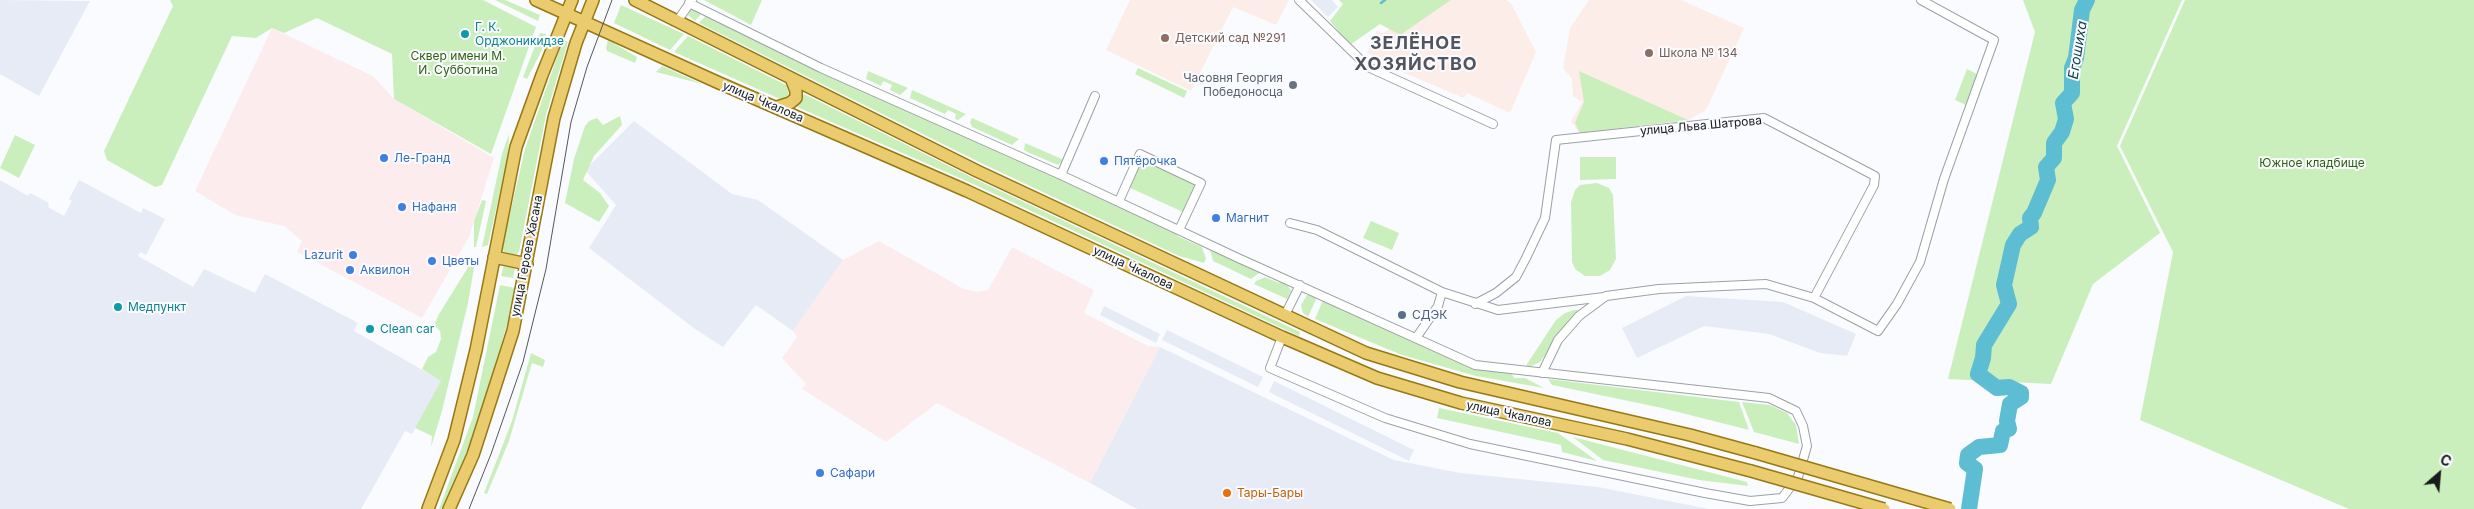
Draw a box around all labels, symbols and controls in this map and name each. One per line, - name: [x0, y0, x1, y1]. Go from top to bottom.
- place label: Г. К. Орджоникидзе: [475, 20, 564, 48]
- water label: Егошиха: [2065, 20, 2091, 80]
- marker: Г. К. Орджоникидзе: [459, 28, 471, 40]
- place label: Детский сад №291: [1175, 31, 1286, 45]
- marker: Детский сад №291: [1159, 32, 1171, 44]
- district label: ЗЕЛЁНОЕ ХОЗЯЙСТВО: [1353, 33, 1479, 76]
- place label: Школа № 134: [1659, 46, 1737, 60]
- marker: Школа № 134: [1643, 47, 1655, 59]
- park label: Сквер имени М. И. Субботина: [411, 49, 505, 77]
- place label: Часовня Георгия Победоносца: [1183, 71, 1283, 99]
- street label: улица Чкалова: [720, 78, 806, 126]
- marker: Часовня Георгия Победоносца: [1287, 79, 1299, 91]
- street label: улица Льва Шатрова: [1640, 114, 1762, 138]
- place label: Ле-Гранд: [394, 151, 451, 165]
- marker: Ле-Гранд: [378, 152, 390, 164]
- place label: Пятёрочка: [1114, 154, 1177, 168]
- marker: Пятёрочка: [1098, 155, 1110, 167]
- park label: Южное кладбище: [2259, 156, 2365, 170]
- street label: улица Героев Хасана: [508, 194, 546, 318]
- place label: Нафаня: [412, 200, 457, 214]
- marker: Нафаня: [396, 201, 408, 213]
- place label: Магнит: [1226, 211, 1269, 225]
- marker: Магнит: [1210, 212, 1222, 224]
- street label: улица Чкалова: [1091, 243, 1175, 293]
- place label: Lazurit: [304, 248, 343, 262]
- marker: Lazurit: [347, 249, 359, 261]
- place label: Цветы: [442, 254, 479, 268]
- marker: Цветы: [426, 255, 438, 267]
- place label: Аквилон: [360, 263, 410, 277]
- marker: Аквилон: [344, 264, 356, 276]
- place label: Медпункт: [128, 300, 186, 314]
- marker: Медпункт: [112, 301, 124, 313]
- place label: СДЭК: [1412, 308, 1447, 322]
- marker: СДЭК: [1396, 309, 1408, 321]
- place label: Clean car: [380, 322, 434, 336]
- marker: Clean car: [364, 323, 376, 335]
- street label: улица Чкалова: [1465, 398, 1553, 430]
- north arrow: [2414, 449, 2464, 499]
- text: С: [2438, 450, 2455, 470]
- place label: Сафари: [830, 466, 875, 480]
- marker: Сафари: [814, 467, 826, 479]
- place label: Тары-Бары: [1237, 486, 1303, 500]
- marker: Тары-Бары: [1221, 487, 1233, 499]

